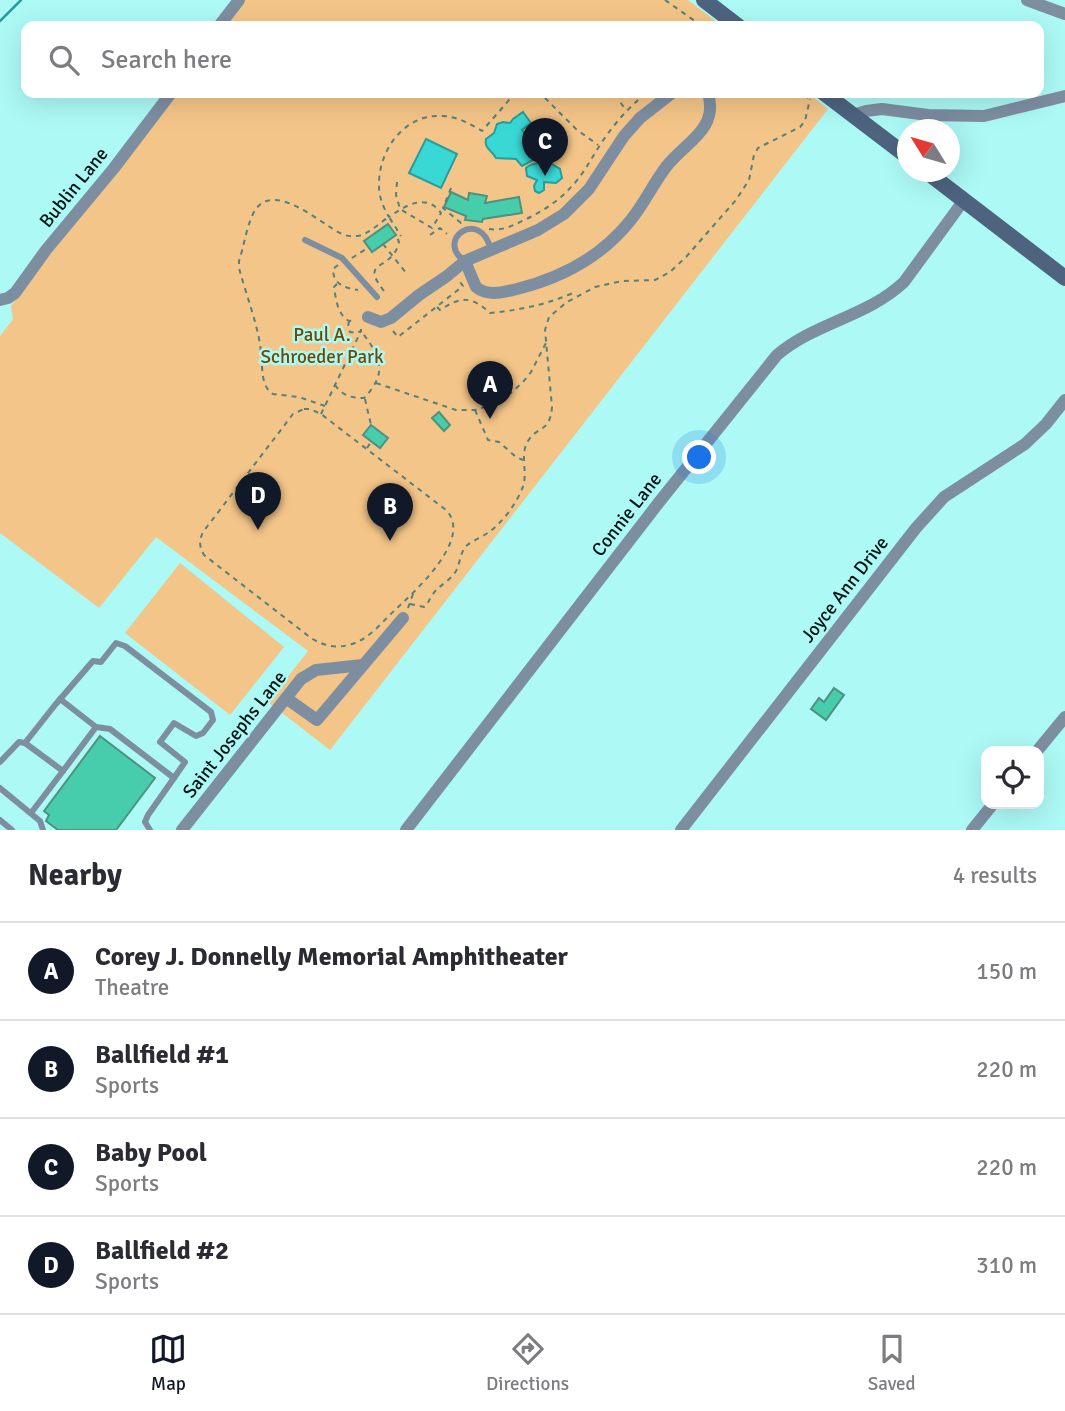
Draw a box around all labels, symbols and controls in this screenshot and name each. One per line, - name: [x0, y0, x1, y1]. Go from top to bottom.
- search box: [21, 21, 1044, 98]
- icon: search: [45, 41, 83, 79]
- text: Search here: [101, 44, 232, 76]
- pin: C: [522, 118, 568, 176]
- north arrow: [897, 119, 960, 182]
- street label: Bublin Lane: [34, 143, 113, 233]
- park label: Paul A. Schroeder Park: [260, 323, 384, 369]
- pin: A: [467, 361, 513, 419]
- your location: [682, 440, 716, 474]
- street label: Connie Lane: [587, 468, 667, 561]
- pin: D: [235, 472, 281, 530]
- pin: B: [367, 483, 413, 541]
- street label: Joyce Ann Drive: [796, 532, 894, 648]
- street label: Saint Josephs Lane: [178, 666, 292, 803]
- map controls: [981, 746, 1044, 809]
- button: locate: [981, 746, 1044, 809]
- text: Nearby: [28, 857, 122, 894]
- text: 4 results: [953, 861, 1037, 890]
- text: Corey J. Donnelly Memorial Amphitheater: [95, 941, 568, 973]
- text: A: [44, 957, 58, 986]
- text: 150 m: [976, 957, 1037, 986]
- text: Theatre: [95, 973, 169, 1002]
- text: Ballfield #1: [95, 1039, 229, 1071]
- text: B: [44, 1055, 58, 1084]
- text: 220 m: [976, 1055, 1037, 1084]
- text: Sports: [95, 1071, 159, 1100]
- text: Baby Pool: [95, 1137, 207, 1169]
- text: C: [44, 1153, 58, 1182]
- text: 220 m: [976, 1153, 1037, 1182]
- text: Sports: [95, 1169, 159, 1198]
- text: Ballfield #2: [95, 1235, 229, 1267]
- text: D: [43, 1251, 59, 1280]
- text: 310 m: [976, 1251, 1037, 1280]
- text: Sports: [95, 1267, 159, 1296]
- tab: Map: [149, 1330, 187, 1396]
- tab: Directions: [486, 1330, 569, 1396]
- tab: Saved: [868, 1330, 916, 1396]

